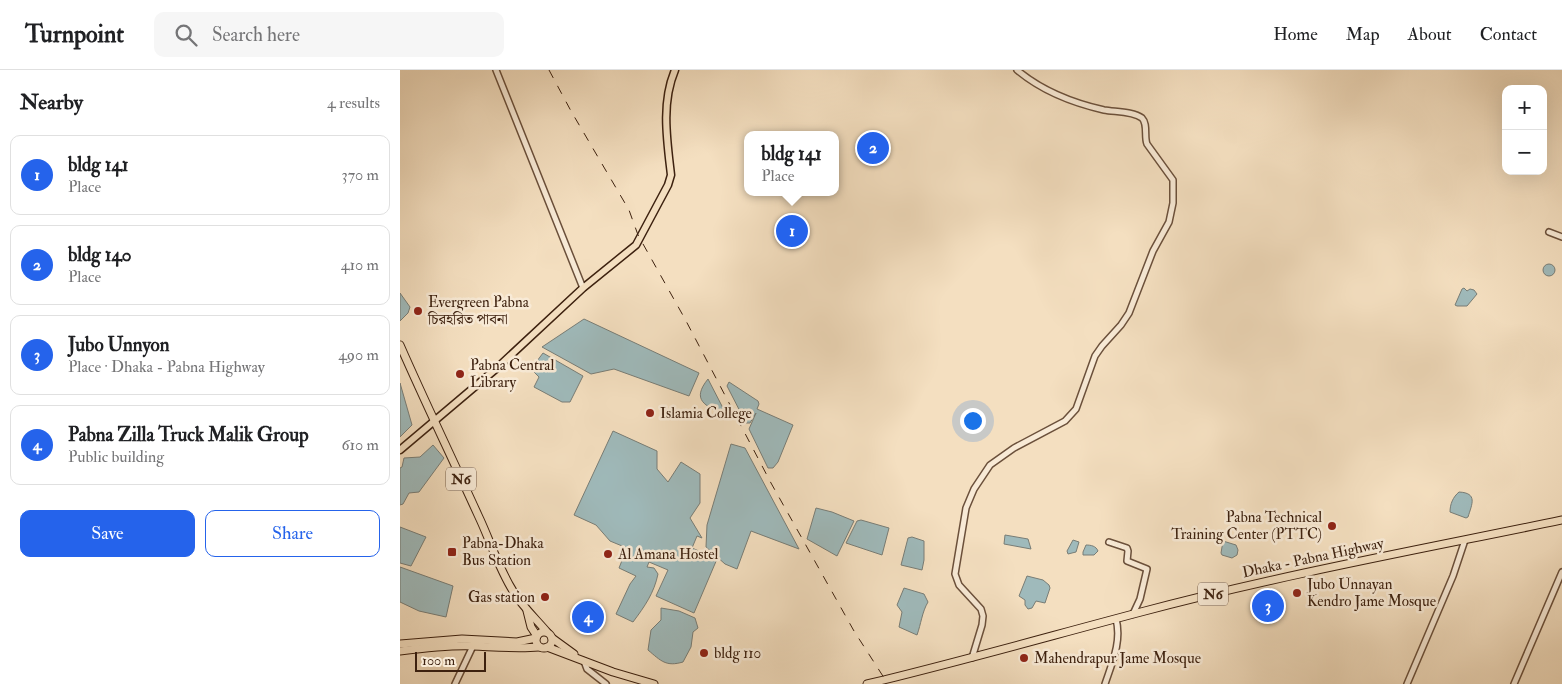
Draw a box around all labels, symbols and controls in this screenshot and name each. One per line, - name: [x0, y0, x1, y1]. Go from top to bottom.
- search box: [154, 12, 504, 57]
- text: Turnpoint: [25, 19, 124, 50]
- icon: search: [172, 21, 200, 49]
- text: Search here: [212, 23, 300, 47]
- text: Home: [1273, 23, 1318, 46]
- text: Map: [1346, 23, 1380, 46]
- text: About: [1408, 23, 1452, 46]
- text: Contact: [1480, 23, 1537, 46]
- map controls: [1502, 85, 1547, 175]
- button: +: [1502, 85, 1547, 130]
- text: Nearby: [20, 89, 83, 116]
- text: 4 results: [327, 93, 380, 113]
- pin: 2: [857, 129, 889, 167]
- button: −: [1502, 130, 1547, 175]
- popup: [744, 131, 839, 196]
- text: bldg 141: [761, 142, 822, 166]
- text: bldg 141: [68, 153, 129, 177]
- text: 1: [34, 165, 40, 185]
- text: 370 m: [342, 165, 379, 185]
- text: Place: [761, 166, 794, 186]
- text: Place: [68, 177, 101, 197]
- pin: 1: [776, 212, 808, 250]
- text: bldg 140: [68, 243, 131, 267]
- text: 2: [33, 255, 41, 275]
- text: 410 m: [341, 255, 379, 275]
- text: Place: [68, 267, 101, 287]
- place label: Evergreen Pabna চিরহরিত পাবনা: [427, 293, 530, 329]
- marker: Evergreen Pabna চিরহরিত পাবনা: [412, 305, 424, 317]
- text: Jubo Unnyon: [68, 333, 170, 357]
- text: 3: [34, 345, 40, 365]
- text: 490 m: [338, 345, 379, 365]
- place label: Pabna Central Library: [470, 356, 555, 392]
- text: Place · Dhaka - Pabna Highway: [68, 357, 265, 377]
- marker: Pabna Central Library: [454, 368, 466, 380]
- place label: Islamia College: [660, 404, 752, 423]
- marker: Islamia College: [644, 407, 656, 419]
- your location: [960, 408, 986, 434]
- text: Pabna Zilla Truck Malik Group: [68, 423, 309, 447]
- text: 4: [33, 435, 41, 455]
- text: 610 m: [341, 435, 379, 455]
- text: Public building: [68, 447, 164, 467]
- road number: N6: [446, 468, 476, 490]
- place label: Pabna Technical Training Center (PTTC): [1171, 508, 1322, 544]
- button: Save: [20, 510, 195, 557]
- button: Share: [205, 510, 380, 557]
- marker: Pabna Technical Training Center (PTTC): [1326, 520, 1338, 532]
- place label: Pabna-Dhaka Bus Station: [462, 534, 544, 570]
- street label: Dhaka - Pabna Highway: [1240, 534, 1386, 582]
- place label: Al Amana Hostel: [617, 545, 719, 564]
- marker: Pabna-Dhaka Bus Station: [446, 546, 458, 558]
- marker: Al Amana Hostel: [602, 548, 614, 560]
- place label: Jubo Unnayan Kendro Jame Mosque: [1306, 575, 1436, 612]
- road number: N6: [1198, 582, 1228, 606]
- pin: 3: [1252, 587, 1284, 625]
- marker: Jubo Unnayan Kendro Jame Mosque: [1291, 587, 1303, 599]
- place label: Gas station: [468, 588, 535, 607]
- marker: Gas station: [539, 591, 551, 603]
- pin: 4: [572, 598, 604, 636]
- place label: bldg 110: [714, 644, 761, 663]
- marker: bldg 110: [698, 647, 710, 659]
- scale bar: [415, 649, 486, 672]
- place label: Mahendrapur Jame Mosque: [1034, 649, 1201, 669]
- text: 100 m: [422, 652, 455, 669]
- marker: Mahendrapur Jame Mosque: [1018, 652, 1030, 664]

